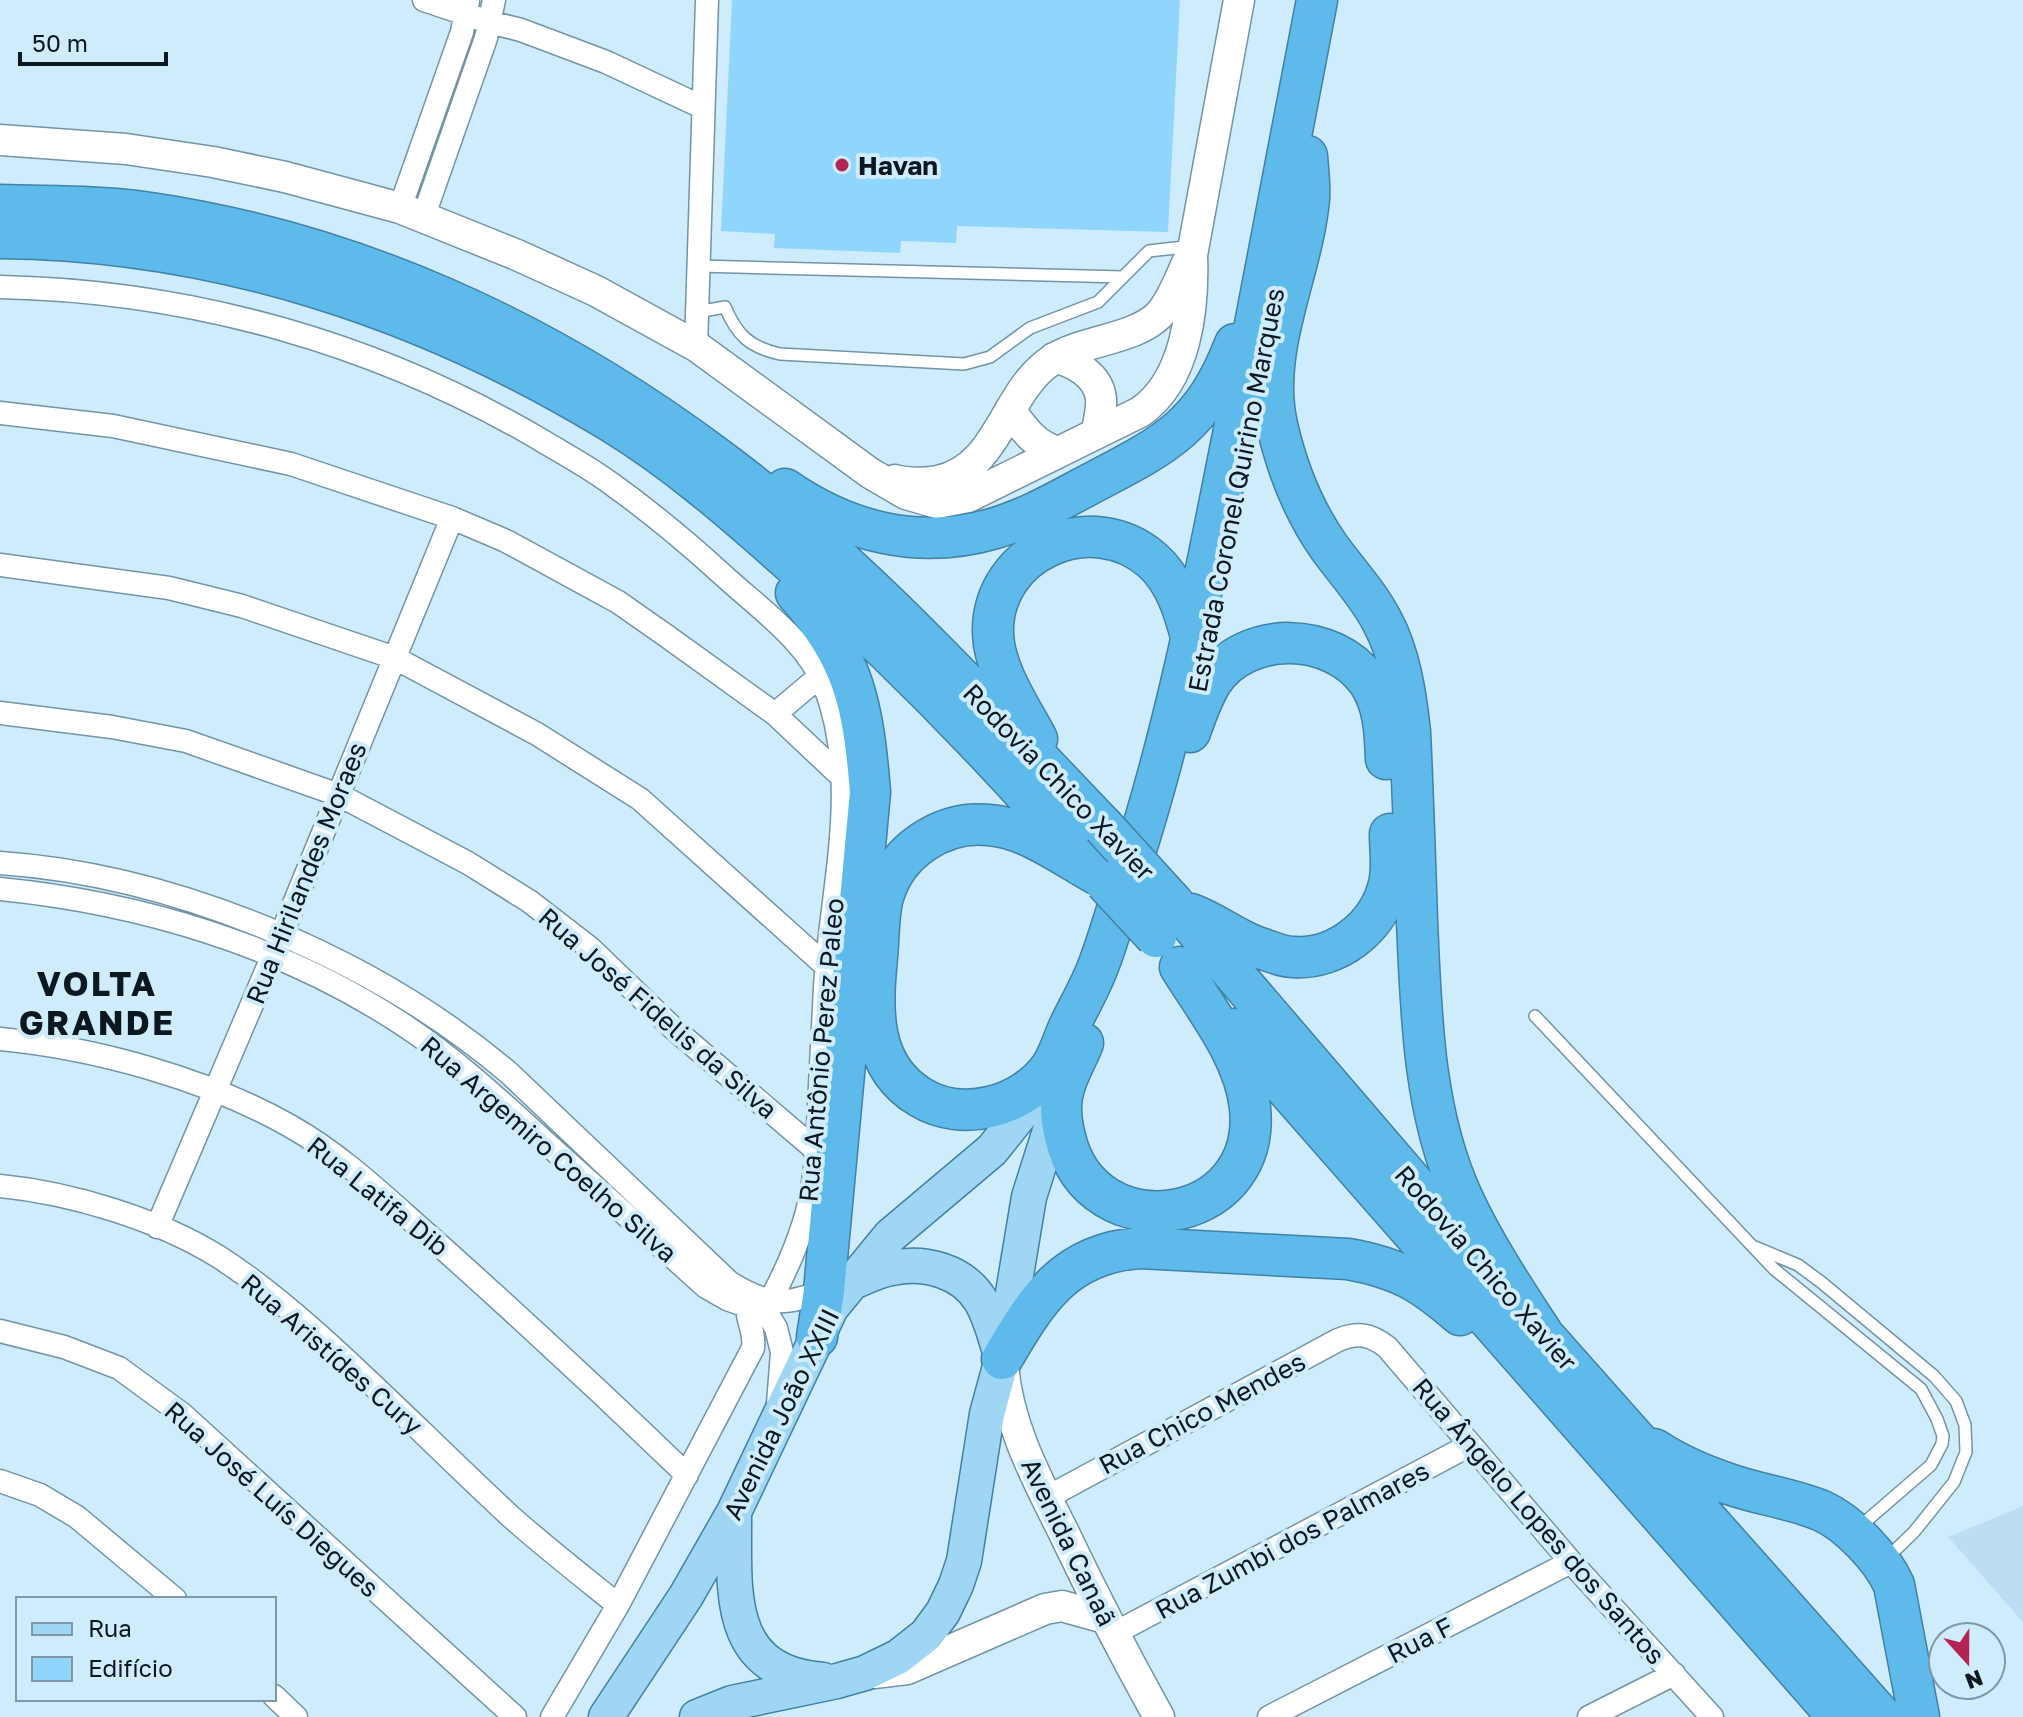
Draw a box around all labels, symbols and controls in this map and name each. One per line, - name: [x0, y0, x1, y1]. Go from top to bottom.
- scale bar: [20, 16, 166, 66]
- text: 50 m: [32, 28, 88, 57]
- place label: Havan: [858, 150, 938, 181]
- marker: Havan: [833, 156, 851, 174]
- street label: Estrada Coronel Quirino Marques: [1182, 285, 1290, 695]
- street label: Rodovia Chico Xavier: [957, 677, 1161, 887]
- street label: Rua Hirilandes Moraes: [239, 738, 373, 1008]
- street label: Rua Antônio Perez Paleo: [792, 897, 850, 1203]
- street label: Rua José Fidelis da Silva: [533, 901, 783, 1125]
- district label: VOLTA GRANDE: [19, 963, 175, 1042]
- street label: Rua Argemiro Coelho Silva: [415, 1029, 683, 1269]
- street label: Rua Latifa Dib: [301, 1130, 455, 1262]
- street label: Rodovia Chico Xavier: [1389, 1159, 1583, 1377]
- street label: Rua Aristídes Cury: [235, 1267, 429, 1441]
- street label: Avenida João XXIII: [716, 1303, 846, 1525]
- street label: Rua Chico Mendes: [1094, 1345, 1310, 1481]
- street label: Rua Ângelo Lopes dos Santos: [1406, 1372, 1672, 1670]
- street label: Rua José Luís Diegues: [158, 1395, 386, 1603]
- street label: Avenida Canaã: [1015, 1453, 1123, 1631]
- street label: Rua Zumbi dos Palmares: [1150, 1455, 1434, 1625]
- legend: [16, 1597, 276, 1701]
- street label: Rua F: [1382, 1610, 1458, 1670]
- text: Rua: [88, 1613, 132, 1642]
- north arrow: [1927, 1621, 2007, 1701]
- text: Edifício: [88, 1653, 173, 1682]
- text: N: [1962, 1665, 1987, 1696]

